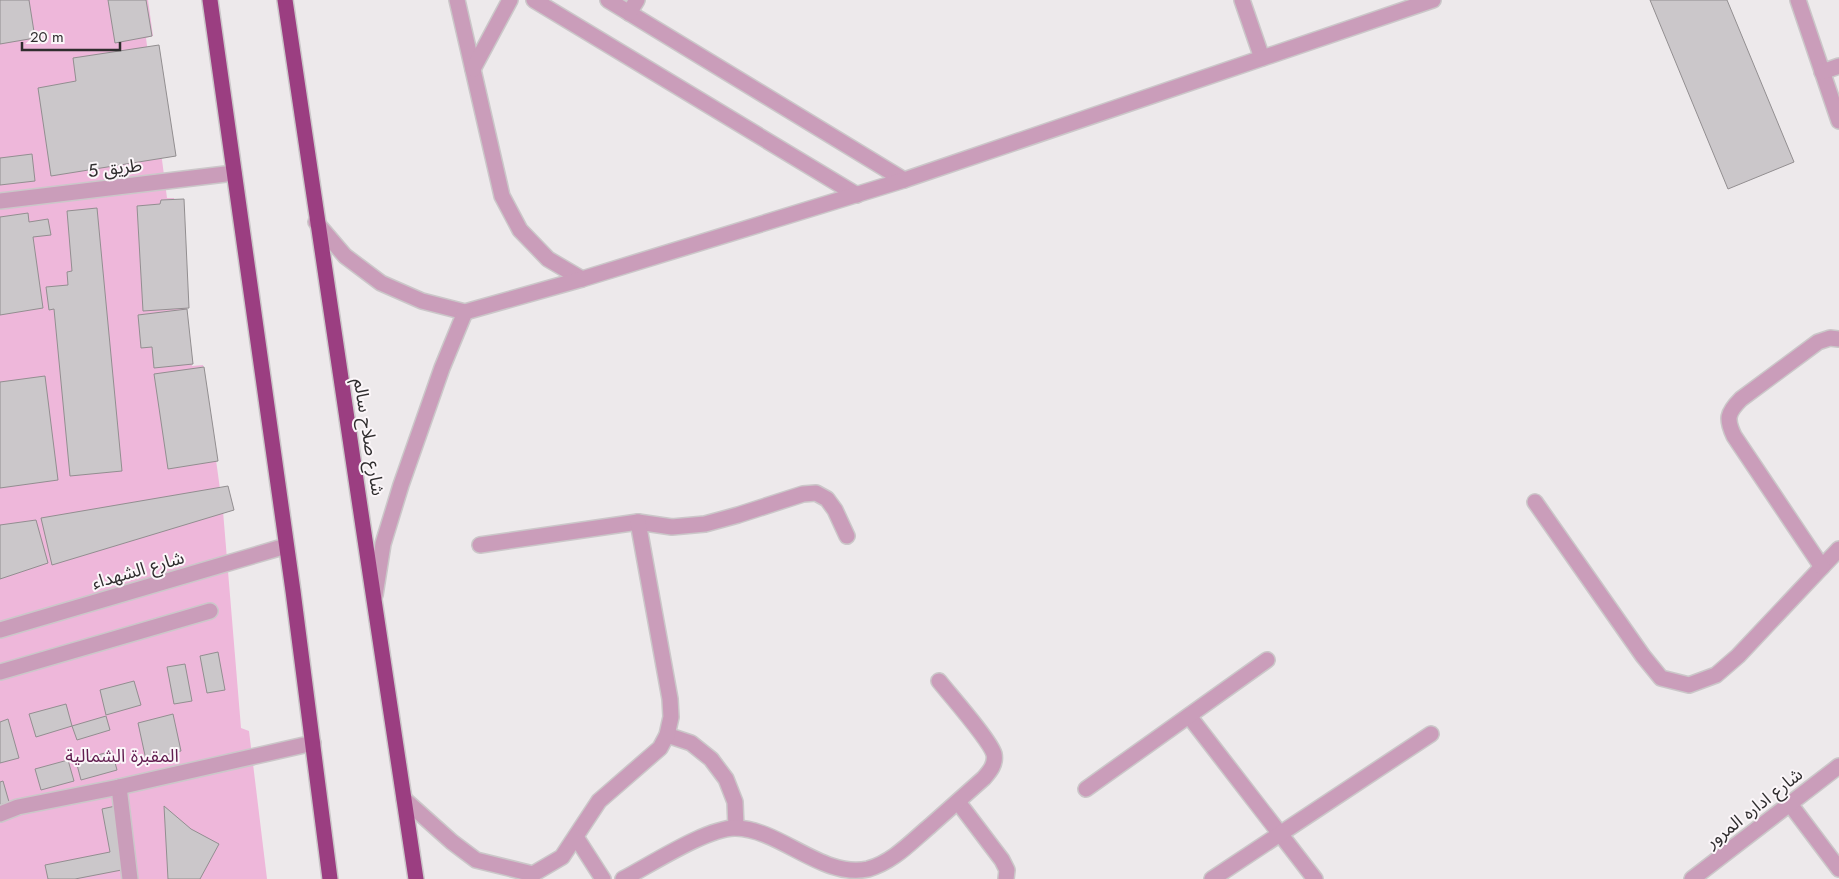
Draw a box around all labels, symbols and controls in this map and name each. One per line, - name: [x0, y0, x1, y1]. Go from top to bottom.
- scale bar: [22, 20, 120, 52]
- text: 20 m: [30, 26, 64, 48]
- street label: طريق 5: [86, 152, 144, 184]
- street label: شارع صلاح سالم: [346, 376, 391, 498]
- street label: شارع الشهداء: [89, 544, 188, 597]
- park label: المقبرة الشمالية: [65, 743, 179, 769]
- street label: شارع اداره المرور: [1699, 762, 1809, 856]

